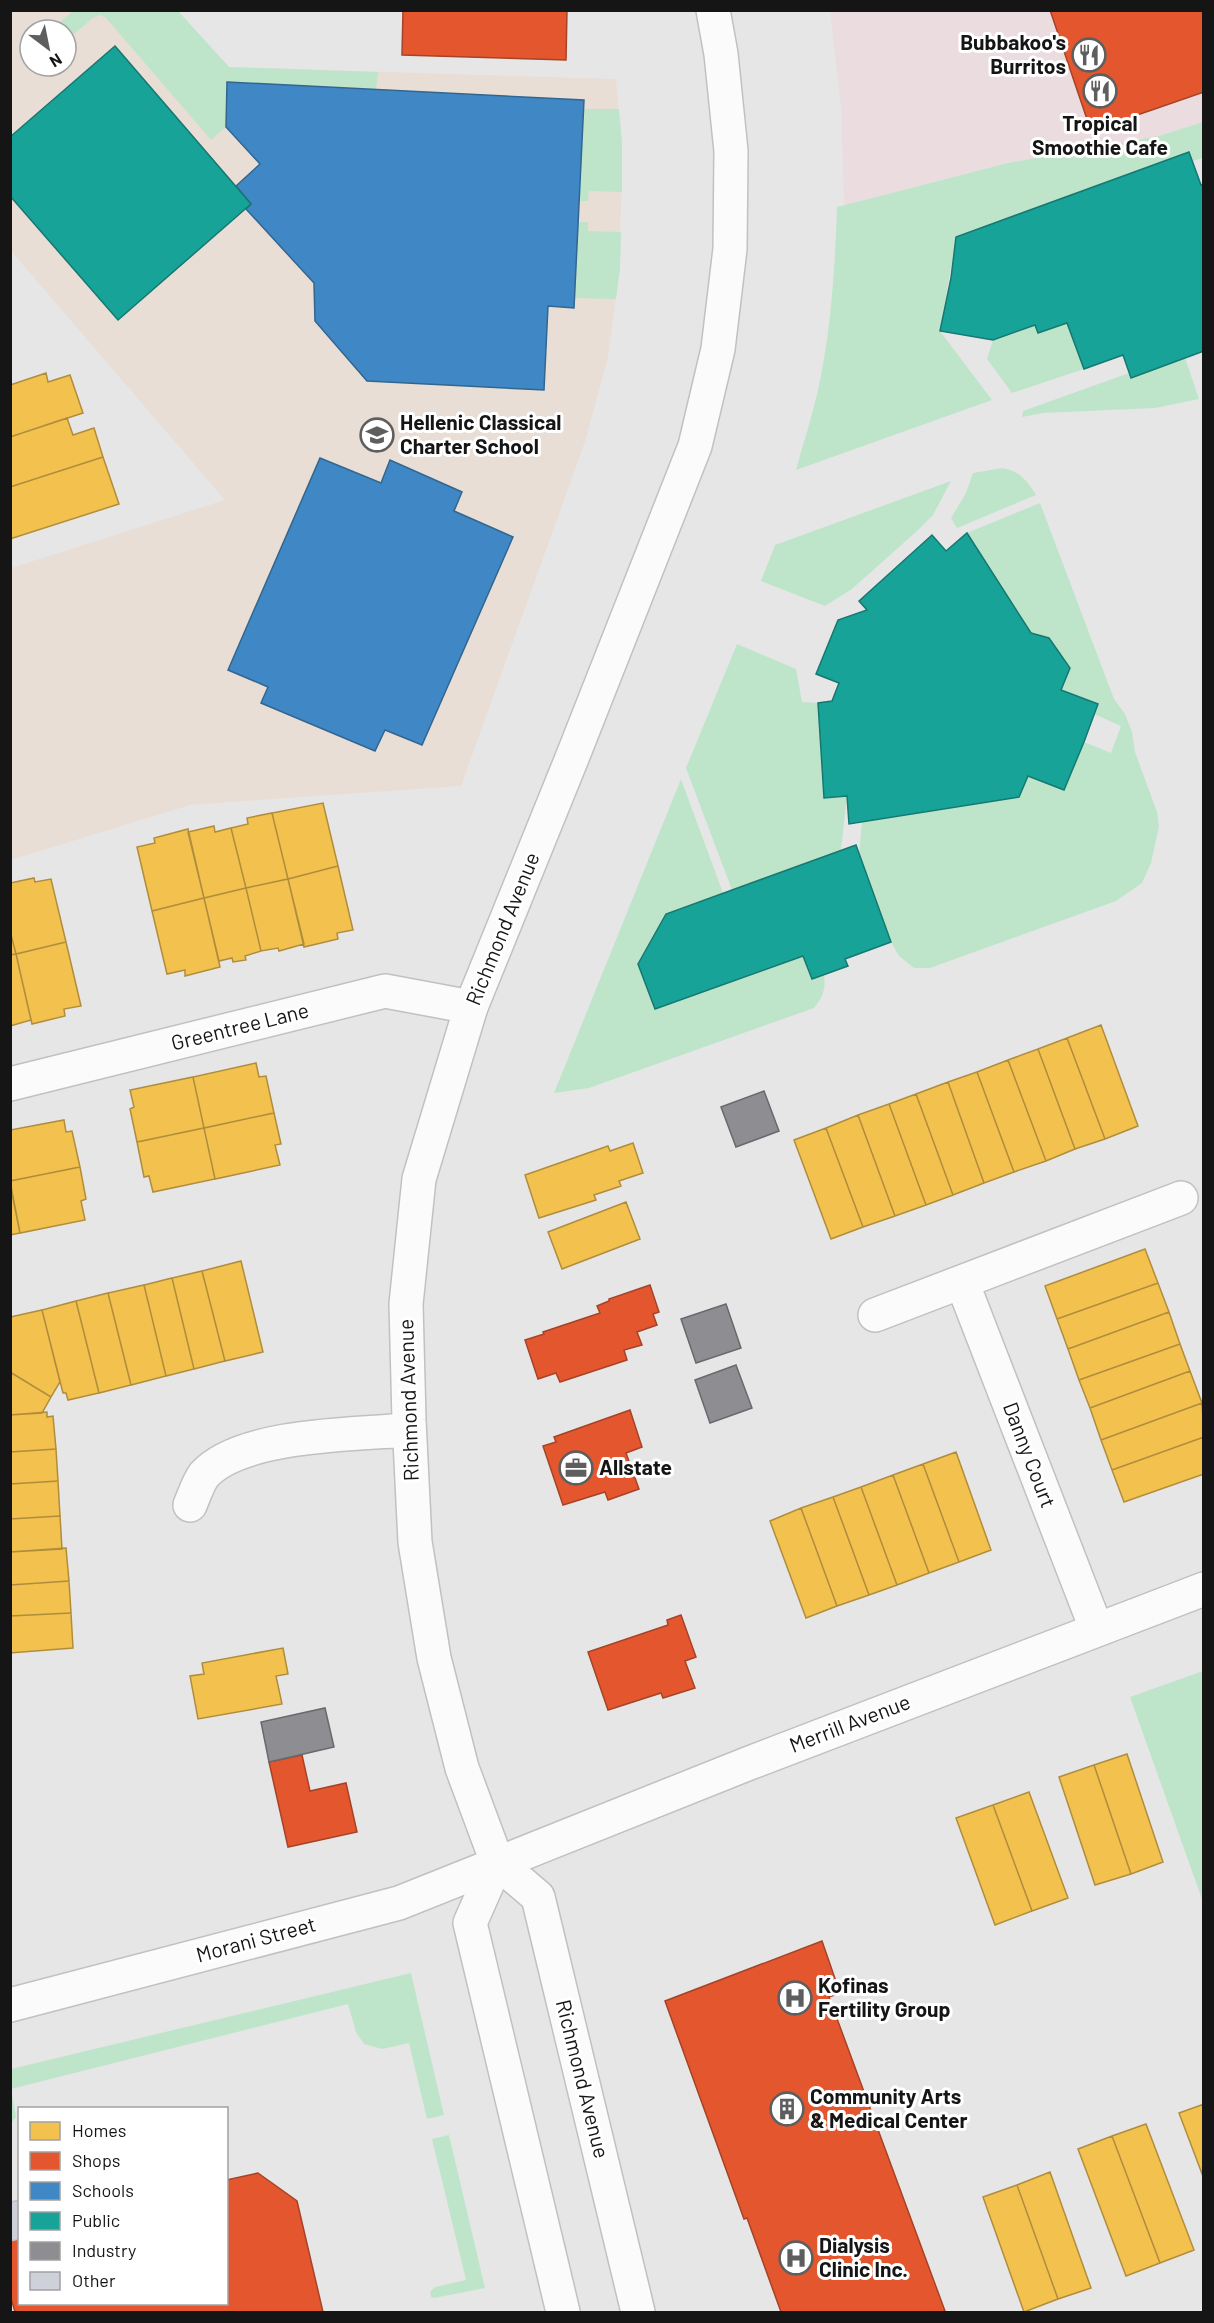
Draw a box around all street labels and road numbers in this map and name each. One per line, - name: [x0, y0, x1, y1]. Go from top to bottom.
- street label: Richmond Avenue: [460, 848, 544, 1009]
- street label: Greentree Lane: [168, 996, 311, 1055]
- street label: Richmond Avenue: [392, 1318, 423, 1482]
- street label: Danny Court: [999, 1398, 1062, 1511]
- street label: Merrill Avenue: [785, 1688, 913, 1757]
- street label: Morani Street: [193, 1911, 318, 1967]
- street label: Richmond Avenue: [552, 1997, 615, 2161]

